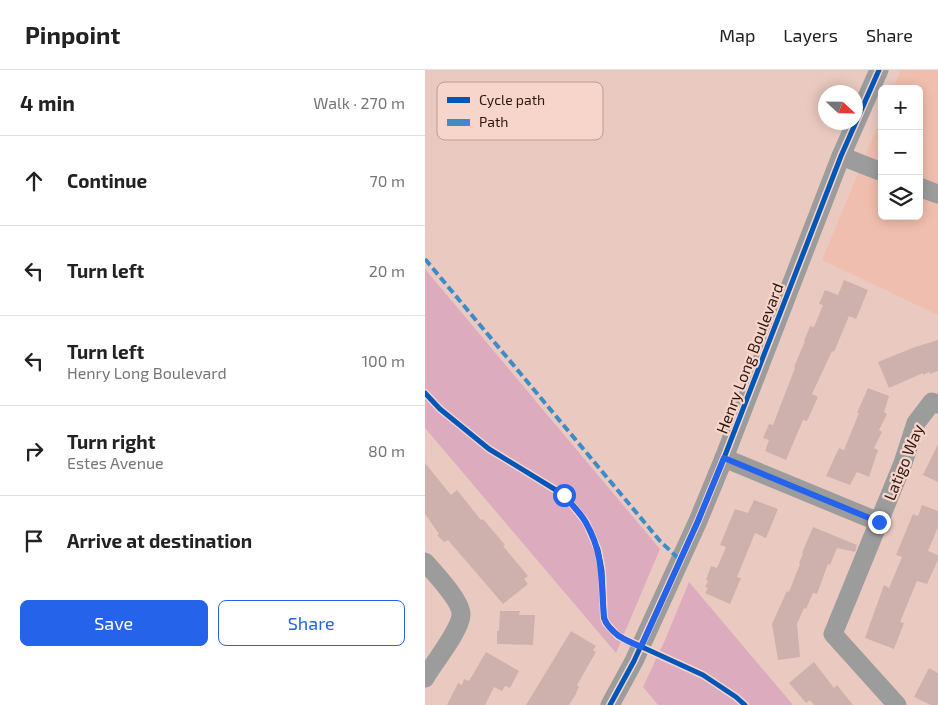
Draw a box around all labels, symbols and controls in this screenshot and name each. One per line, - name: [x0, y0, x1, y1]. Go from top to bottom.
- text: Pinpoint: [25, 20, 120, 49]
- text: Map: [719, 24, 755, 46]
- text: Layers: [783, 24, 838, 46]
- text: Share: [866, 24, 913, 46]
- legend: [437, 82, 603, 140]
- north arrow: [818, 85, 863, 130]
- map controls: [878, 85, 923, 220]
- button: +: [878, 85, 923, 130]
- text: 4 min: [20, 90, 75, 115]
- text: Cycle path: [479, 91, 545, 108]
- text: Walk · 270 m: [313, 93, 405, 112]
- text: Path: [479, 113, 508, 130]
- button: −: [878, 130, 923, 175]
- icon: ahead: [20, 167, 48, 195]
- text: Continue: [67, 169, 147, 192]
- text: 70 m: [370, 171, 405, 190]
- button: layers: [878, 175, 923, 220]
- icon: left: [20, 257, 48, 285]
- text: Turn left: [67, 259, 144, 282]
- text: 20 m: [369, 261, 405, 280]
- street label: Henry Long Boulevard: [712, 280, 786, 436]
- text: Turn left: [67, 340, 144, 363]
- icon: left: [20, 347, 48, 375]
- text: 100 m: [362, 351, 405, 370]
- text: Henry Long Boulevard: [67, 363, 227, 382]
- street label: Latigo Way: [879, 421, 927, 503]
- text: Turn right: [67, 430, 155, 453]
- icon: right: [20, 437, 48, 465]
- text: 80 m: [368, 441, 405, 460]
- text: Estes Avenue: [67, 453, 164, 472]
- route start: [553, 484, 576, 507]
- route end: [868, 511, 891, 534]
- icon: arrive: [20, 527, 48, 555]
- text: Arrive at destination: [67, 529, 252, 552]
- button: Save: [20, 600, 208, 646]
- button: Share: [218, 600, 405, 646]

